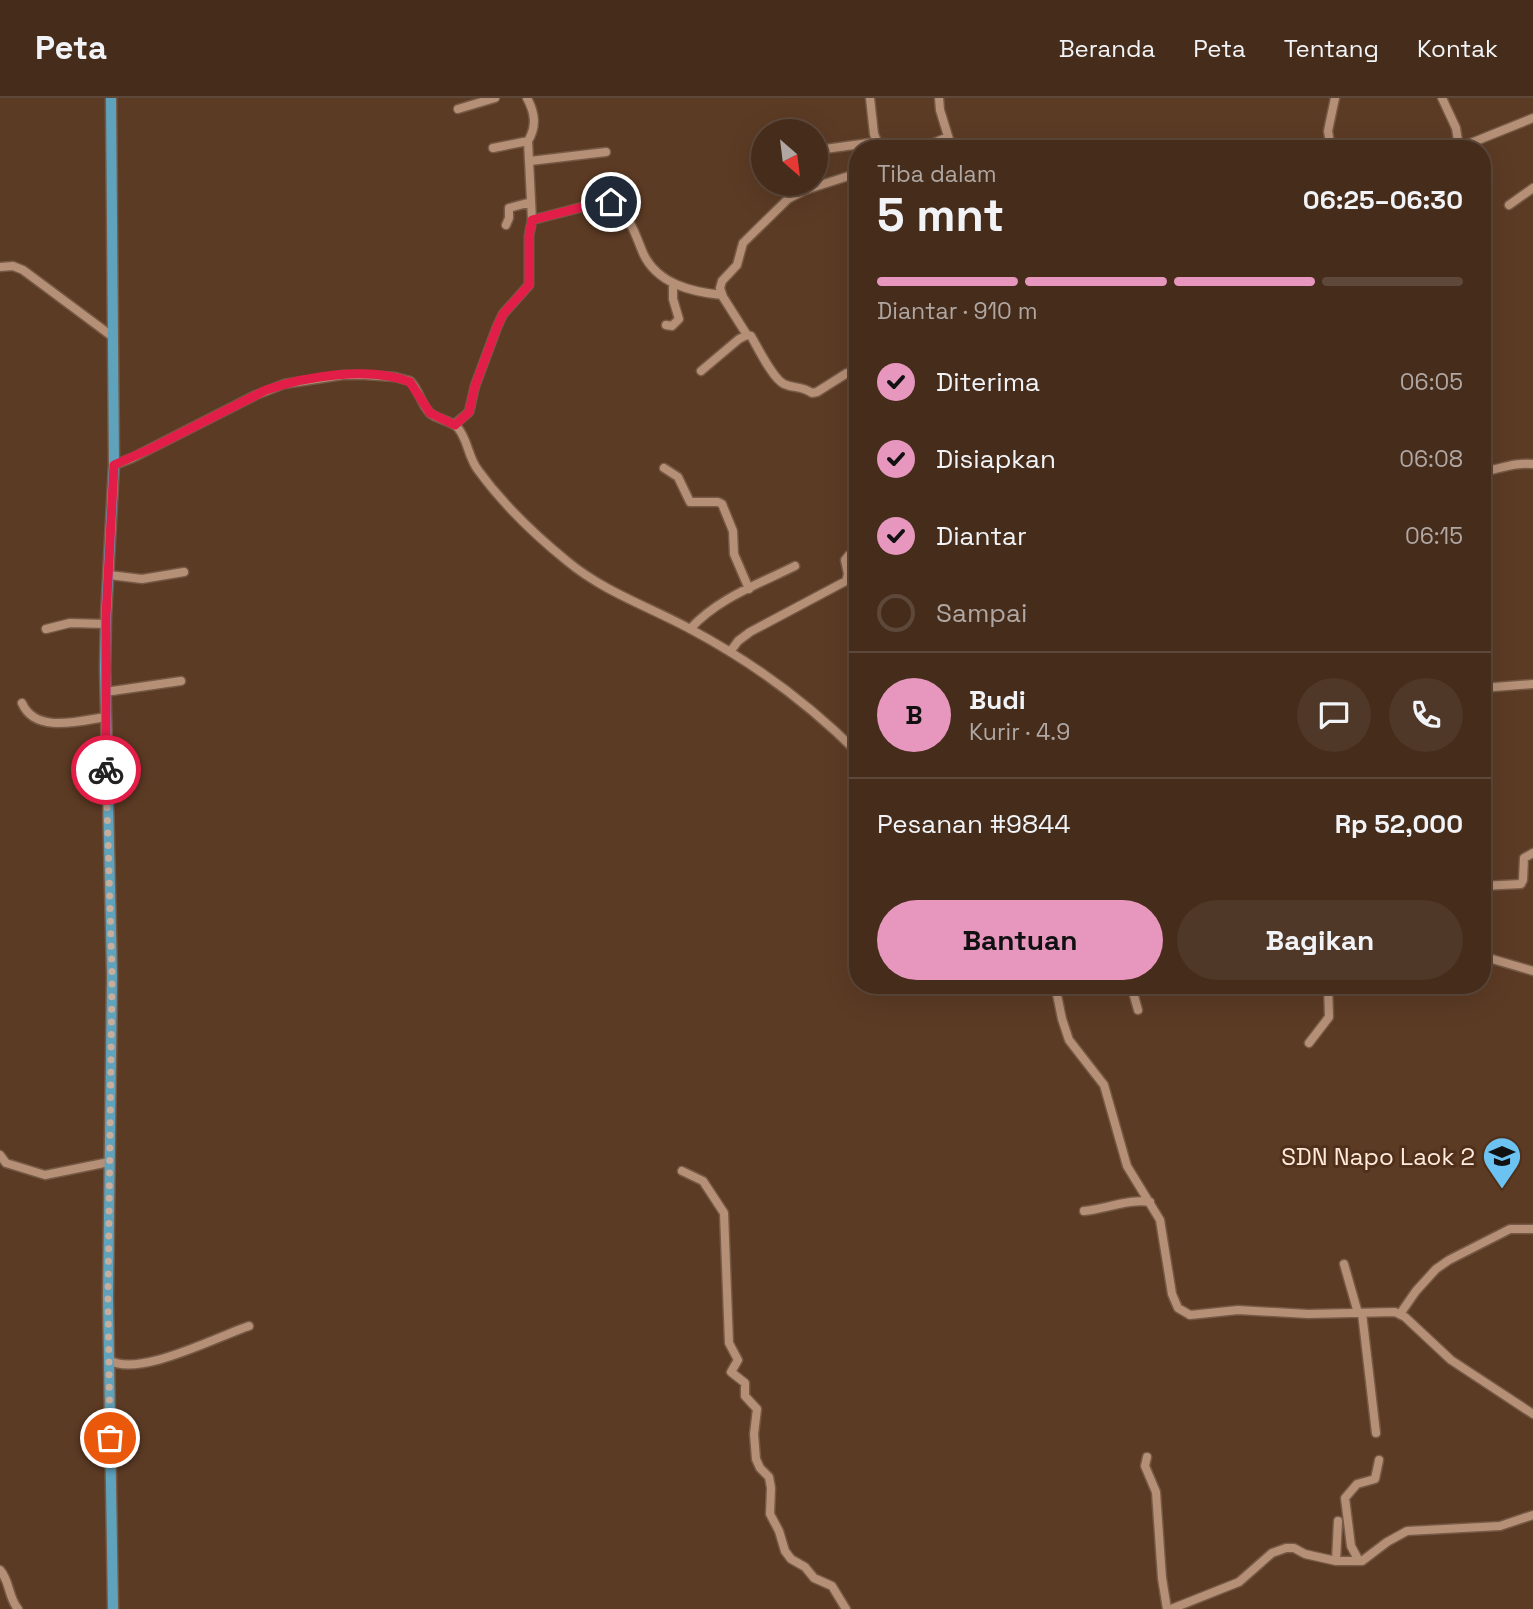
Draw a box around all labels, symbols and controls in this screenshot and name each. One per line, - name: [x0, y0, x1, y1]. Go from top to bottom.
- text: Peta: [35, 27, 107, 69]
- text: Beranda: [1059, 33, 1155, 64]
- text: Peta: [1193, 33, 1246, 64]
- text: Tentang: [1284, 33, 1379, 64]
- text: Kontak: [1417, 33, 1498, 64]
- north arrow: [751, 119, 828, 196]
- map controls: [751, 119, 828, 196]
- text: Tiba dalam: [877, 159, 997, 189]
- pin: [581, 172, 641, 232]
- icon: home: [592, 183, 630, 221]
- text: 06:25–06:30: [1303, 183, 1463, 217]
- text: 5 mnt: [877, 186, 1004, 244]
- text: Diantar · 910 m: [877, 296, 1038, 326]
- icon: check: [877, 363, 915, 401]
- text: Diterima: [936, 365, 1040, 399]
- text: 06:05: [1400, 367, 1463, 397]
- icon: check: [877, 440, 915, 478]
- text: Disiapkan: [936, 442, 1056, 476]
- text: 06:08: [1399, 444, 1463, 474]
- icon: check: [877, 517, 915, 555]
- text: Diantar: [936, 519, 1027, 553]
- text: 06:15: [1405, 521, 1463, 551]
- text: Sampai: [936, 596, 1027, 630]
- button: chat: [1297, 678, 1371, 752]
- button: phone: [1389, 678, 1463, 752]
- text: Budi: [969, 683, 1026, 717]
- text: B: [905, 698, 923, 732]
- text: Kurir · 4.9: [969, 717, 1070, 747]
- courier: [71, 735, 141, 805]
- icon: bike: [87, 751, 125, 789]
- text: Pesanan #9844: [877, 807, 1071, 841]
- text: Rp 52,000: [1335, 807, 1463, 841]
- button: Bantuan: [877, 900, 1163, 980]
- button: Bagikan: [1177, 900, 1463, 980]
- school or university icon: SDN Napo Laok 2: [1481, 1135, 1523, 1190]
- place label: SDN Napo Laok 2: [1281, 1141, 1475, 1172]
- pin: [80, 1408, 140, 1468]
- icon: bag: [91, 1419, 129, 1457]

